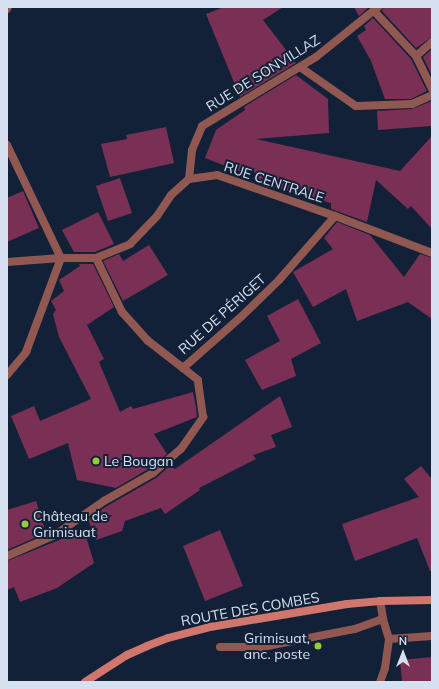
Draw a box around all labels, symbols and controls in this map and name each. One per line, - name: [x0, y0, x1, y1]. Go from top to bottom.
- street label: RUE DE SONVILLAZ: [203, 31, 323, 115]
- street label: RUE CENTRALE: [222, 158, 326, 206]
- street label: RUE DE PÉRIGET: [175, 270, 269, 358]
- place label: Le Bougan: [104, 453, 173, 469]
- marker: Le Bougan: [91, 456, 101, 466]
- place label: Château de Grimisuat: [33, 508, 108, 540]
- marker: Château de Grimisuat: [20, 519, 30, 529]
- street label: ROUTE DES COMBES: [179, 589, 321, 629]
- place label: Grimisuat, anc. poste: [244, 630, 310, 662]
- north arrow: [383, 633, 423, 673]
- text: N: [399, 634, 407, 648]
- marker: Grimisuat, anc. poste: [313, 641, 323, 651]

